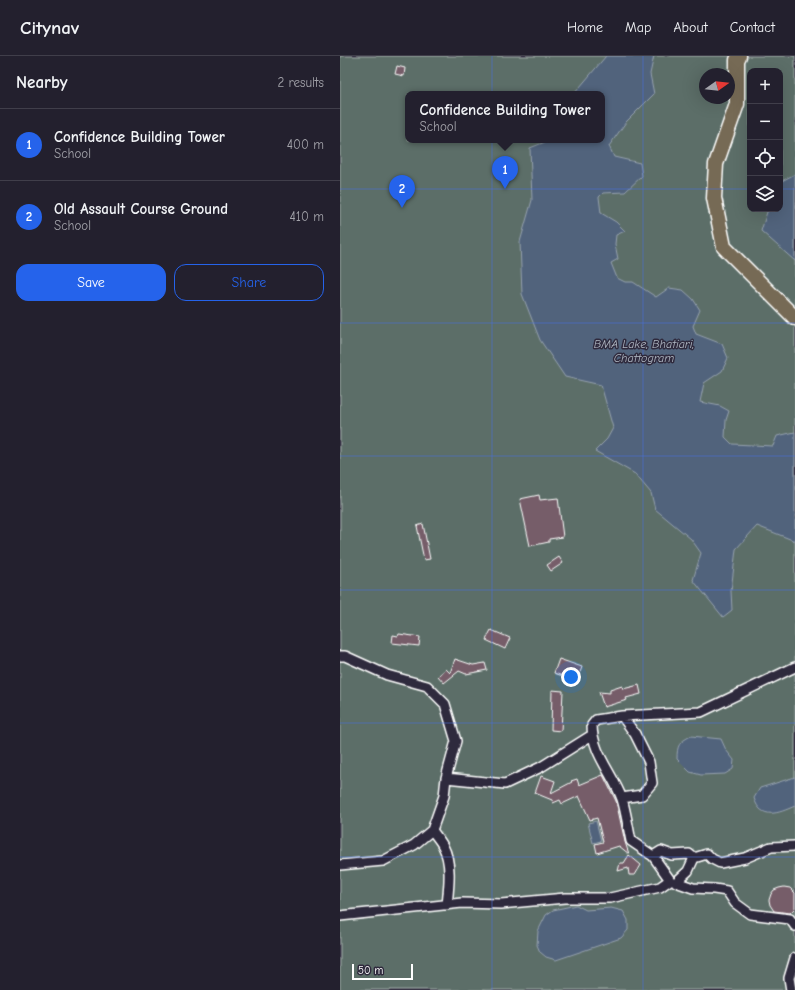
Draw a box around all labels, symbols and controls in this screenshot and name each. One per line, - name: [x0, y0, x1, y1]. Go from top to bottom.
- text: Citynav: [20, 17, 79, 39]
- text: Home: [567, 19, 603, 36]
- text: Map: [625, 19, 651, 36]
- text: About: [673, 19, 708, 36]
- text: Contact: [730, 19, 775, 36]
- north arrow: [699, 68, 735, 104]
- map controls: [747, 68, 783, 212]
- button: +: [747, 68, 783, 104]
- text: Nearby: [16, 73, 67, 92]
- text: 2 results: [277, 75, 324, 90]
- popup: [405, 91, 605, 143]
- text: Confidence Building Tower: [420, 101, 590, 119]
- button: −: [747, 104, 783, 140]
- text: School: [420, 119, 457, 134]
- text: Confidence Building Tower: [54, 128, 225, 146]
- text: 1: [26, 137, 32, 152]
- text: 400 m: [287, 137, 324, 152]
- button: locate: [747, 140, 783, 176]
- text: School: [54, 146, 91, 161]
- pin: 1: [492, 156, 518, 189]
- pin: 2: [389, 175, 415, 208]
- button: layers: [747, 176, 783, 212]
- text: Old Assault Course Ground: [54, 200, 228, 218]
- text: 2: [26, 209, 32, 224]
- text: 410 m: [290, 209, 324, 224]
- text: School: [54, 218, 91, 233]
- button: Save: [16, 264, 166, 301]
- button: Share: [174, 264, 324, 301]
- water label: BMA Lake, Bhatiari, Chattogram: [594, 337, 694, 365]
- your location: [561, 667, 581, 687]
- scale bar: [352, 962, 413, 981]
- text: 50 m: [358, 964, 383, 977]

